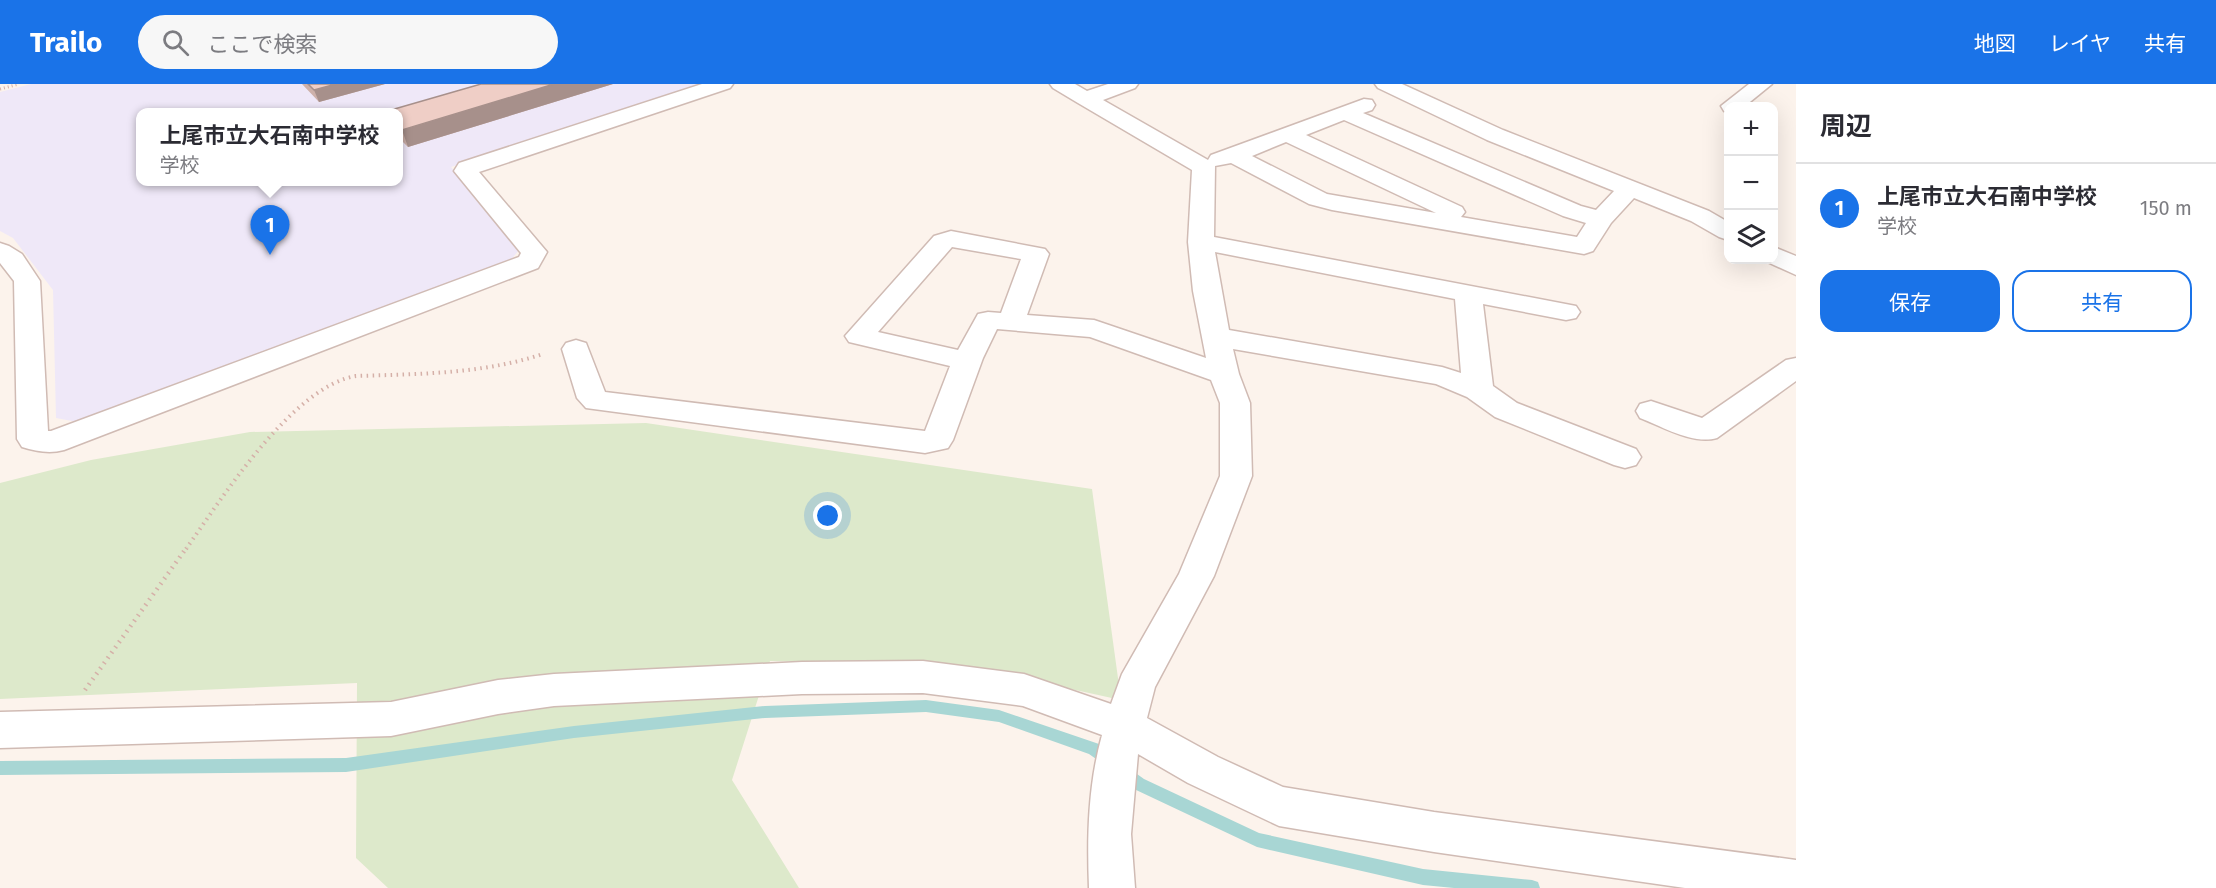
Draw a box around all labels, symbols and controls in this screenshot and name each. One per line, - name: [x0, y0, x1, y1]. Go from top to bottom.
- search box: [138, 15, 558, 69]
- text: Trailo: [30, 26, 102, 59]
- icon: search: [159, 26, 192, 59]
- text: ここで検索: [207, 31, 317, 58]
- text: 地図: [1974, 31, 2016, 57]
- text: レイヤ: [2049, 31, 2111, 57]
- text: 共有: [2144, 31, 2186, 57]
- map controls: [1724, 102, 1778, 264]
- button: +: [1724, 102, 1778, 156]
- popup: [136, 108, 403, 186]
- text: 周辺: [1820, 111, 1872, 142]
- text: 上尾市立大石南中学校: [159, 122, 380, 149]
- text: 学校: [159, 153, 199, 177]
- button: −: [1724, 156, 1778, 210]
- text: 上尾市立大石南中学校: [1877, 183, 2097, 210]
- text: 1: [1835, 196, 1844, 220]
- text: 150 m: [2140, 196, 2192, 220]
- pin: 1: [250, 206, 290, 255]
- button: layers: [1724, 210, 1778, 264]
- text: 学校: [1877, 214, 1917, 238]
- button: 保存: [1820, 270, 2000, 332]
- button: 共有: [2012, 270, 2192, 332]
- your location: [813, 501, 842, 530]

